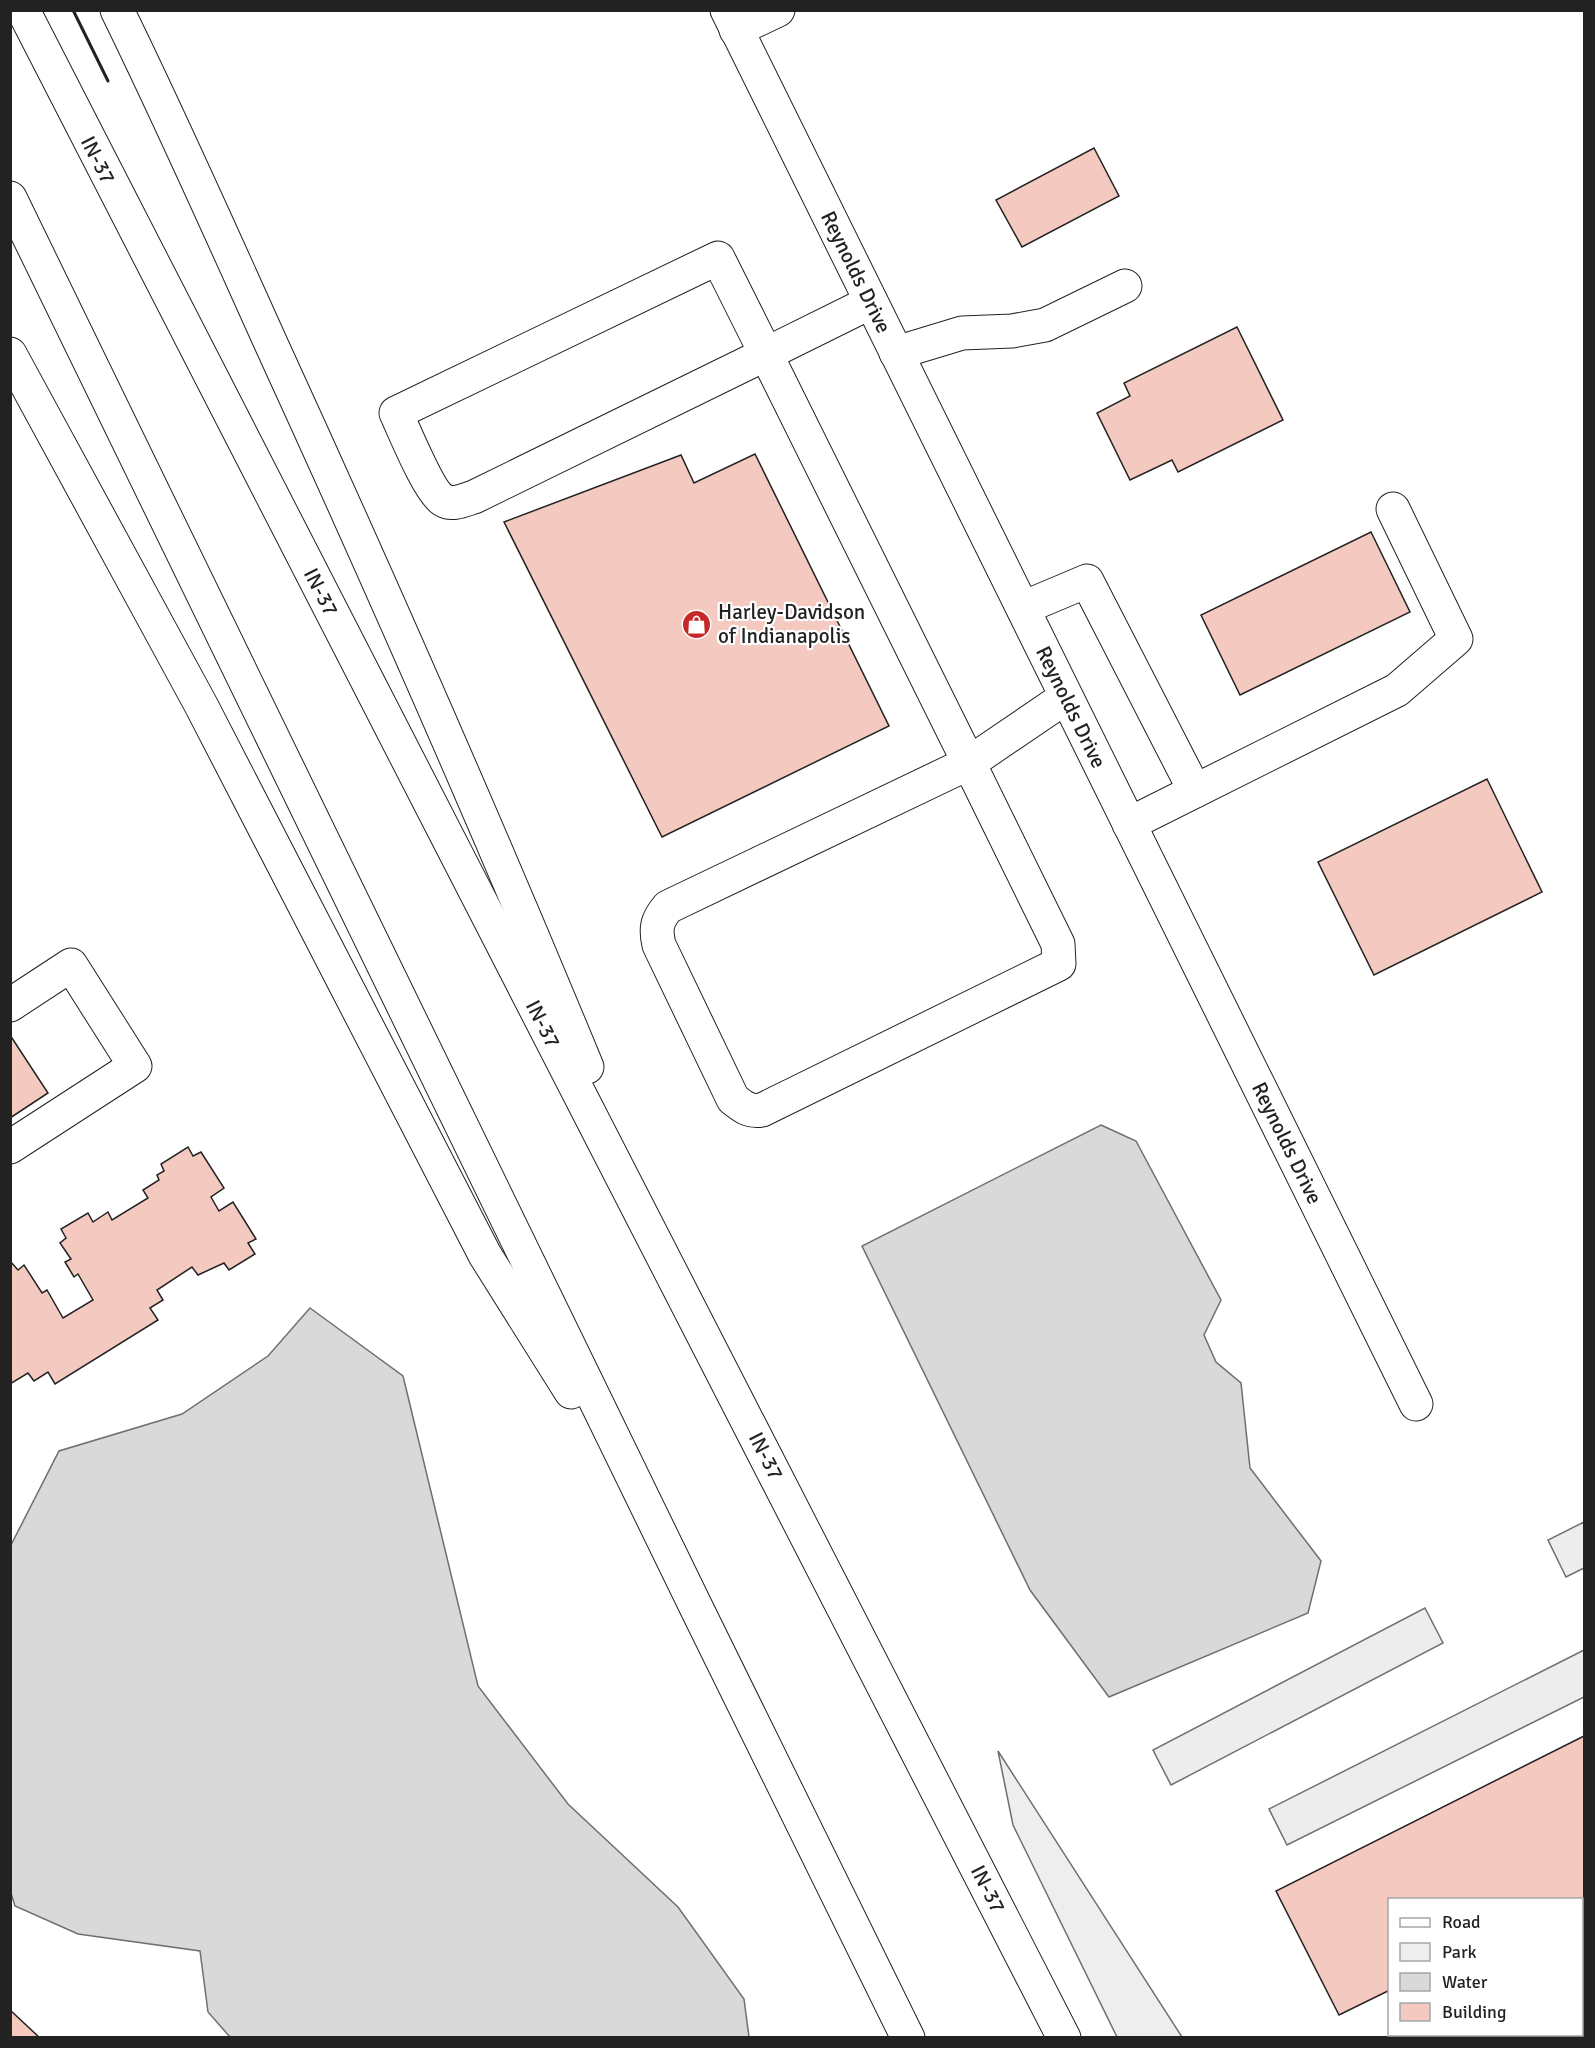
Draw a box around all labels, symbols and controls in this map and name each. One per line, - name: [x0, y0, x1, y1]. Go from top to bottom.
- street label: IN-37: [75, 132, 121, 188]
- street label: Reynolds Drive: [815, 207, 897, 337]
- street label: IN-37: [298, 564, 344, 620]
- place label: Harley-Davidson of Indianapolis: [718, 599, 865, 649]
- shop icon: Harley-Davidson of Indianapolis: [681, 608, 713, 640]
- street label: Reynolds Drive: [1030, 642, 1112, 772]
- street label: IN-37: [520, 996, 566, 1052]
- street label: Reynolds Drive: [1246, 1078, 1328, 1208]
- street label: IN-37: [743, 1428, 789, 1484]
- street label: IN-37: [965, 1861, 1011, 1917]
- legend: [1388, 1898, 1583, 2036]
- text: Road: [1442, 1911, 1481, 1933]
- text: Park: [1442, 1941, 1477, 1963]
- text: Water: [1442, 1971, 1488, 1993]
- text: Building: [1442, 2001, 1506, 2023]

